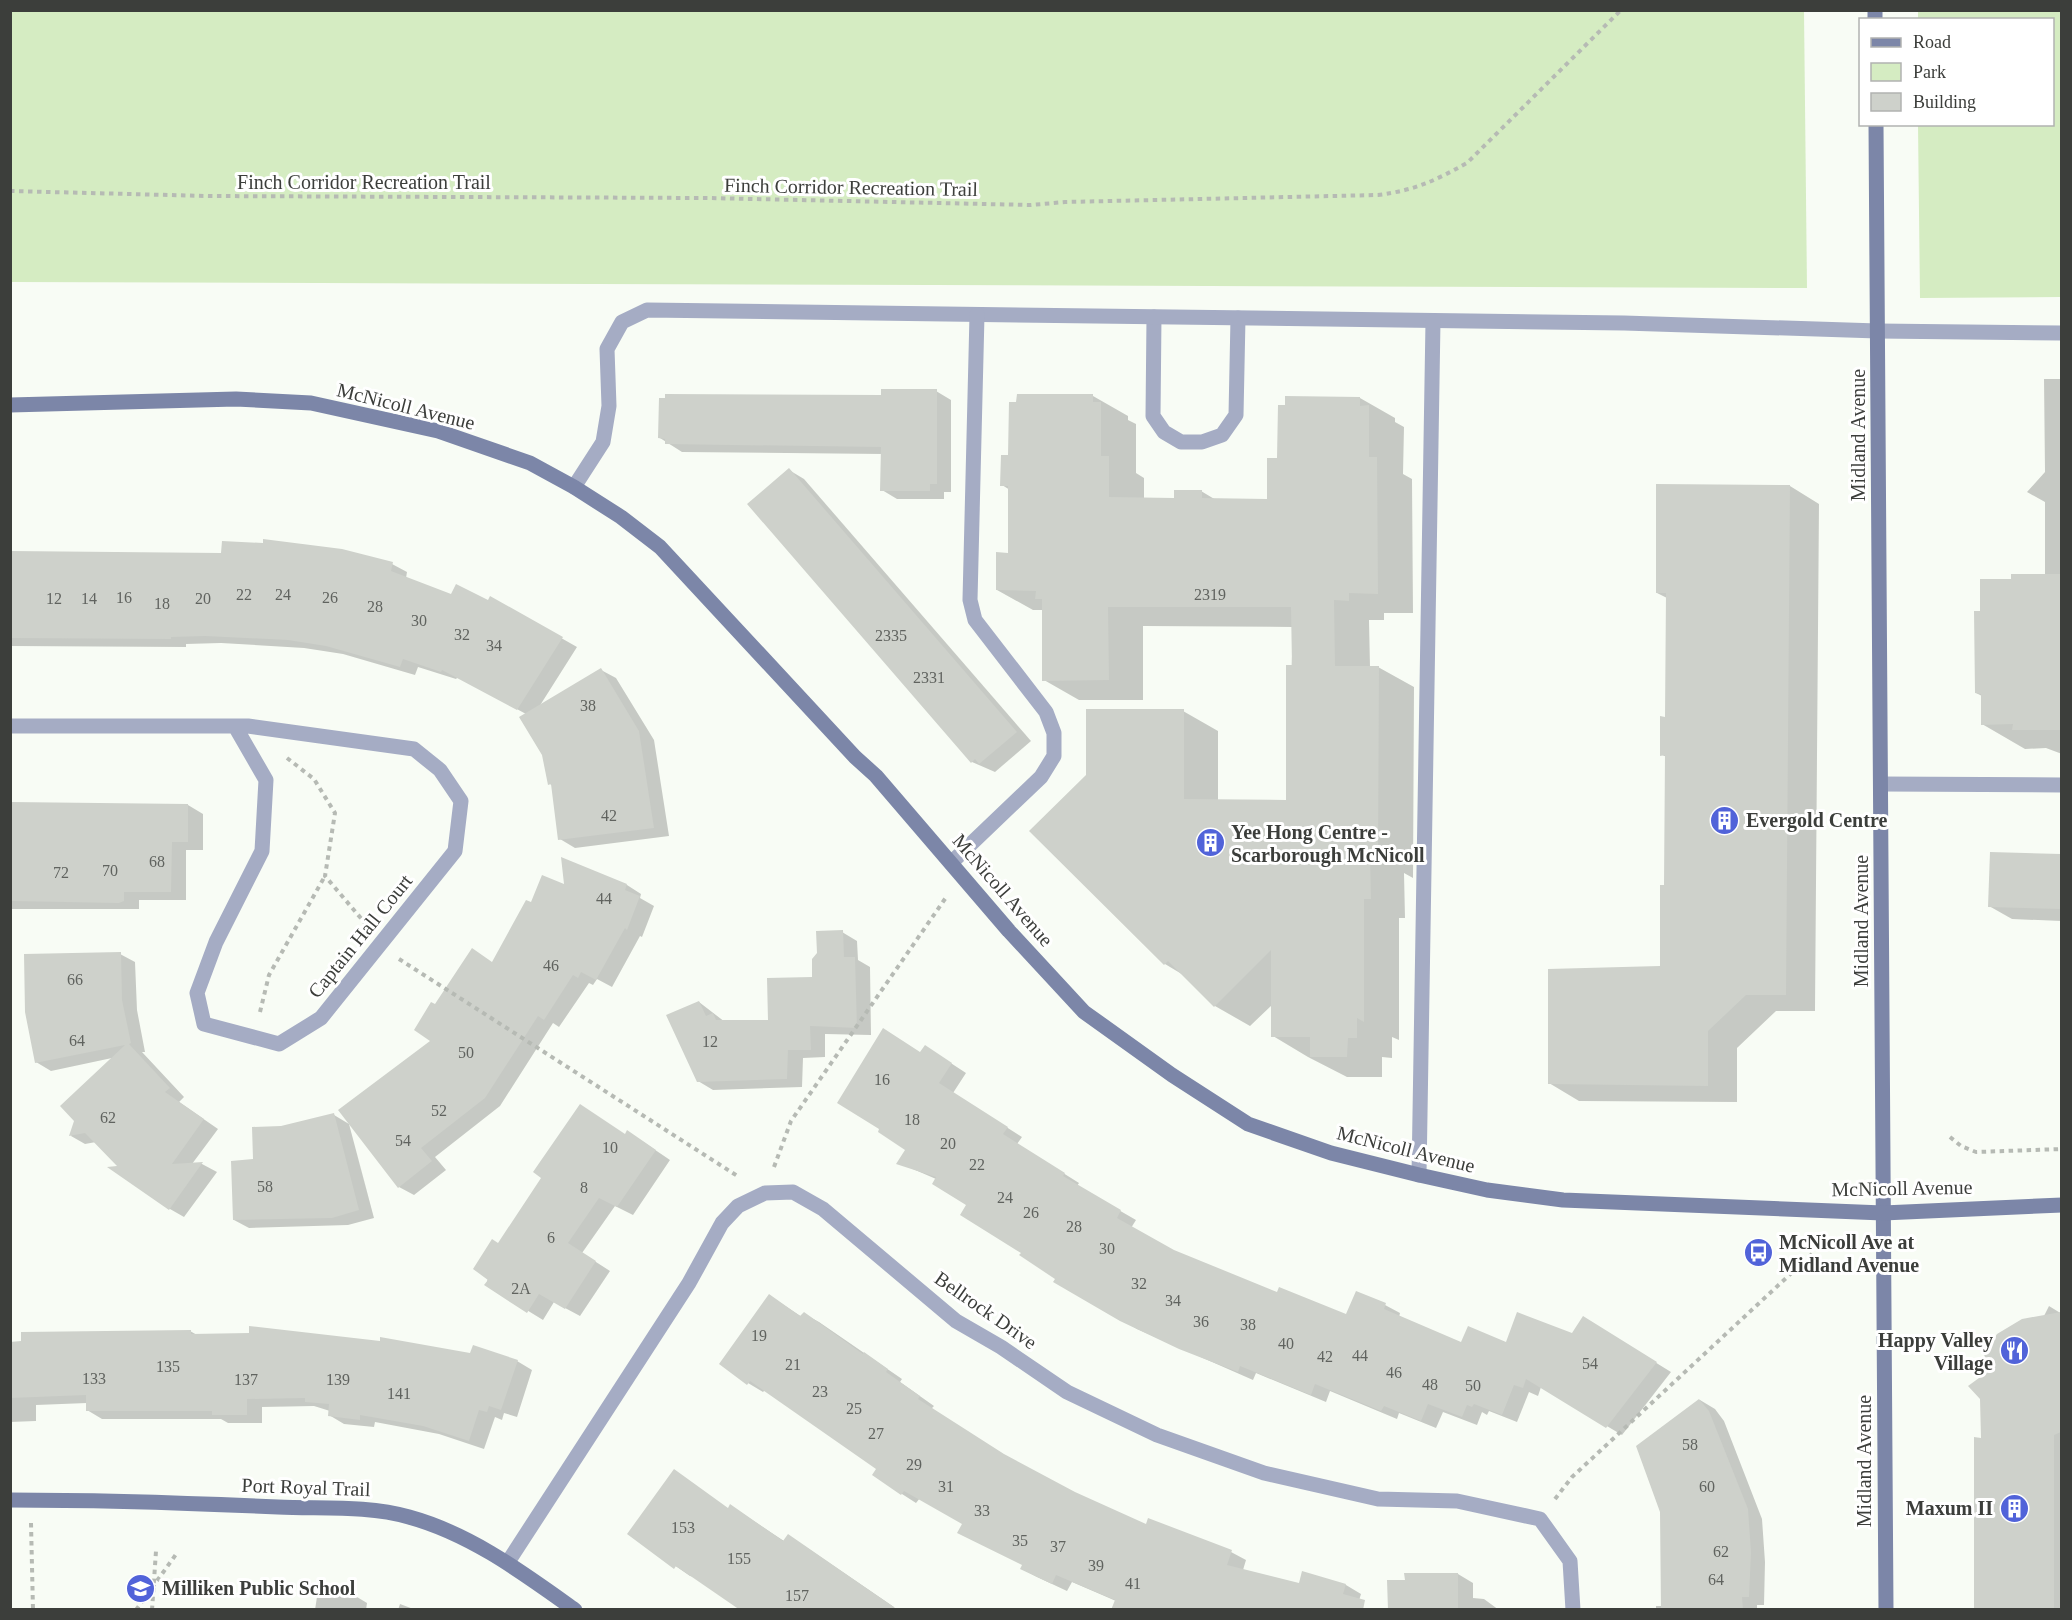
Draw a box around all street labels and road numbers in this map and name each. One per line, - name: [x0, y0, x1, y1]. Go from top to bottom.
- street label: Finch Corridor Recreation Trail: [237, 171, 491, 193]
- street label: Finch Corridor Recreation Trail: [724, 174, 979, 200]
- street label: Midland Avenue: [1847, 369, 1869, 501]
- street label: McNicoll Avenue: [335, 378, 477, 434]
- street label: McNicoll Avenue: [948, 829, 1058, 951]
- street label: Midland Avenue: [1850, 855, 1872, 987]
- street label: Captain Hall Court: [304, 870, 417, 1003]
- street label: McNicoll Avenue: [1335, 1121, 1477, 1177]
- street label: McNicoll Avenue: [1831, 1176, 1973, 1200]
- street label: Bellrock Drive: [931, 1267, 1041, 1353]
- street label: Midland Avenue: [1853, 1395, 1875, 1527]
- street label: Port Royal Trail: [241, 1474, 371, 1501]

